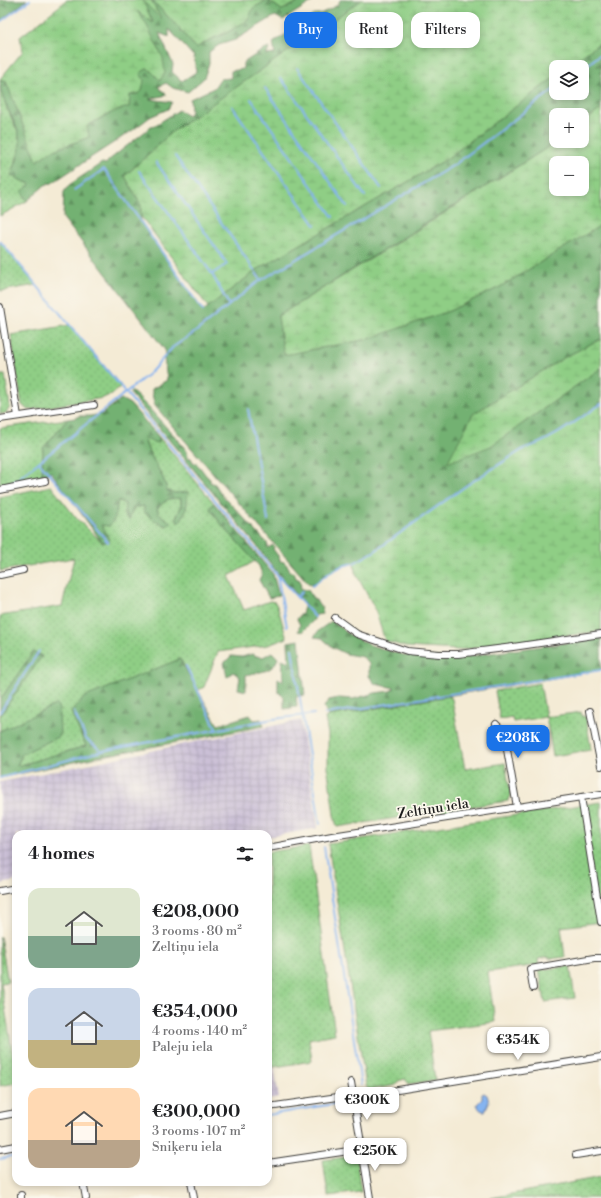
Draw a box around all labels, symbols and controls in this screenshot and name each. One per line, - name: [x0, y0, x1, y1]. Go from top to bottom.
- chip: Buy: [284, 12, 337, 48]
- chip: Rent: [345, 12, 403, 48]
- chip: Filters: [411, 12, 480, 48]
- map controls: [549, 60, 589, 196]
- button: layers: [549, 60, 589, 100]
- button: +: [549, 108, 589, 148]
- button: −: [549, 156, 589, 196]
- pin: €208K: [490, 725, 546, 759]
- text: €208K: [496, 730, 540, 746]
- street label: Zeltiņu iela: [396, 794, 471, 824]
- text: 4 homes: [28, 843, 95, 865]
- icon: filters: [234, 843, 256, 865]
- text: €208,000: [152, 901, 239, 923]
- icon: home: [60, 904, 108, 952]
- text: 3 rooms · 80 m²: [152, 923, 242, 939]
- text: Zeltiņu iela: [152, 939, 219, 955]
- text: €354,000: [152, 1001, 238, 1023]
- icon: home: [60, 1004, 108, 1052]
- text: 4 rooms · 140 m²: [152, 1023, 247, 1039]
- pin: €354K: [490, 1027, 546, 1061]
- text: €354K: [496, 1032, 540, 1048]
- text: Paleju iela: [152, 1039, 213, 1055]
- pin: €300K: [339, 1087, 395, 1121]
- text: €300K: [344, 1092, 390, 1108]
- text: €300,000: [152, 1101, 240, 1123]
- icon: home: [60, 1104, 108, 1152]
- text: 3 rooms · 107 m²: [152, 1123, 245, 1139]
- pin: €250K: [347, 1138, 403, 1172]
- text: Sniķeru iela: [152, 1139, 222, 1155]
- text: €250K: [353, 1143, 397, 1159]

